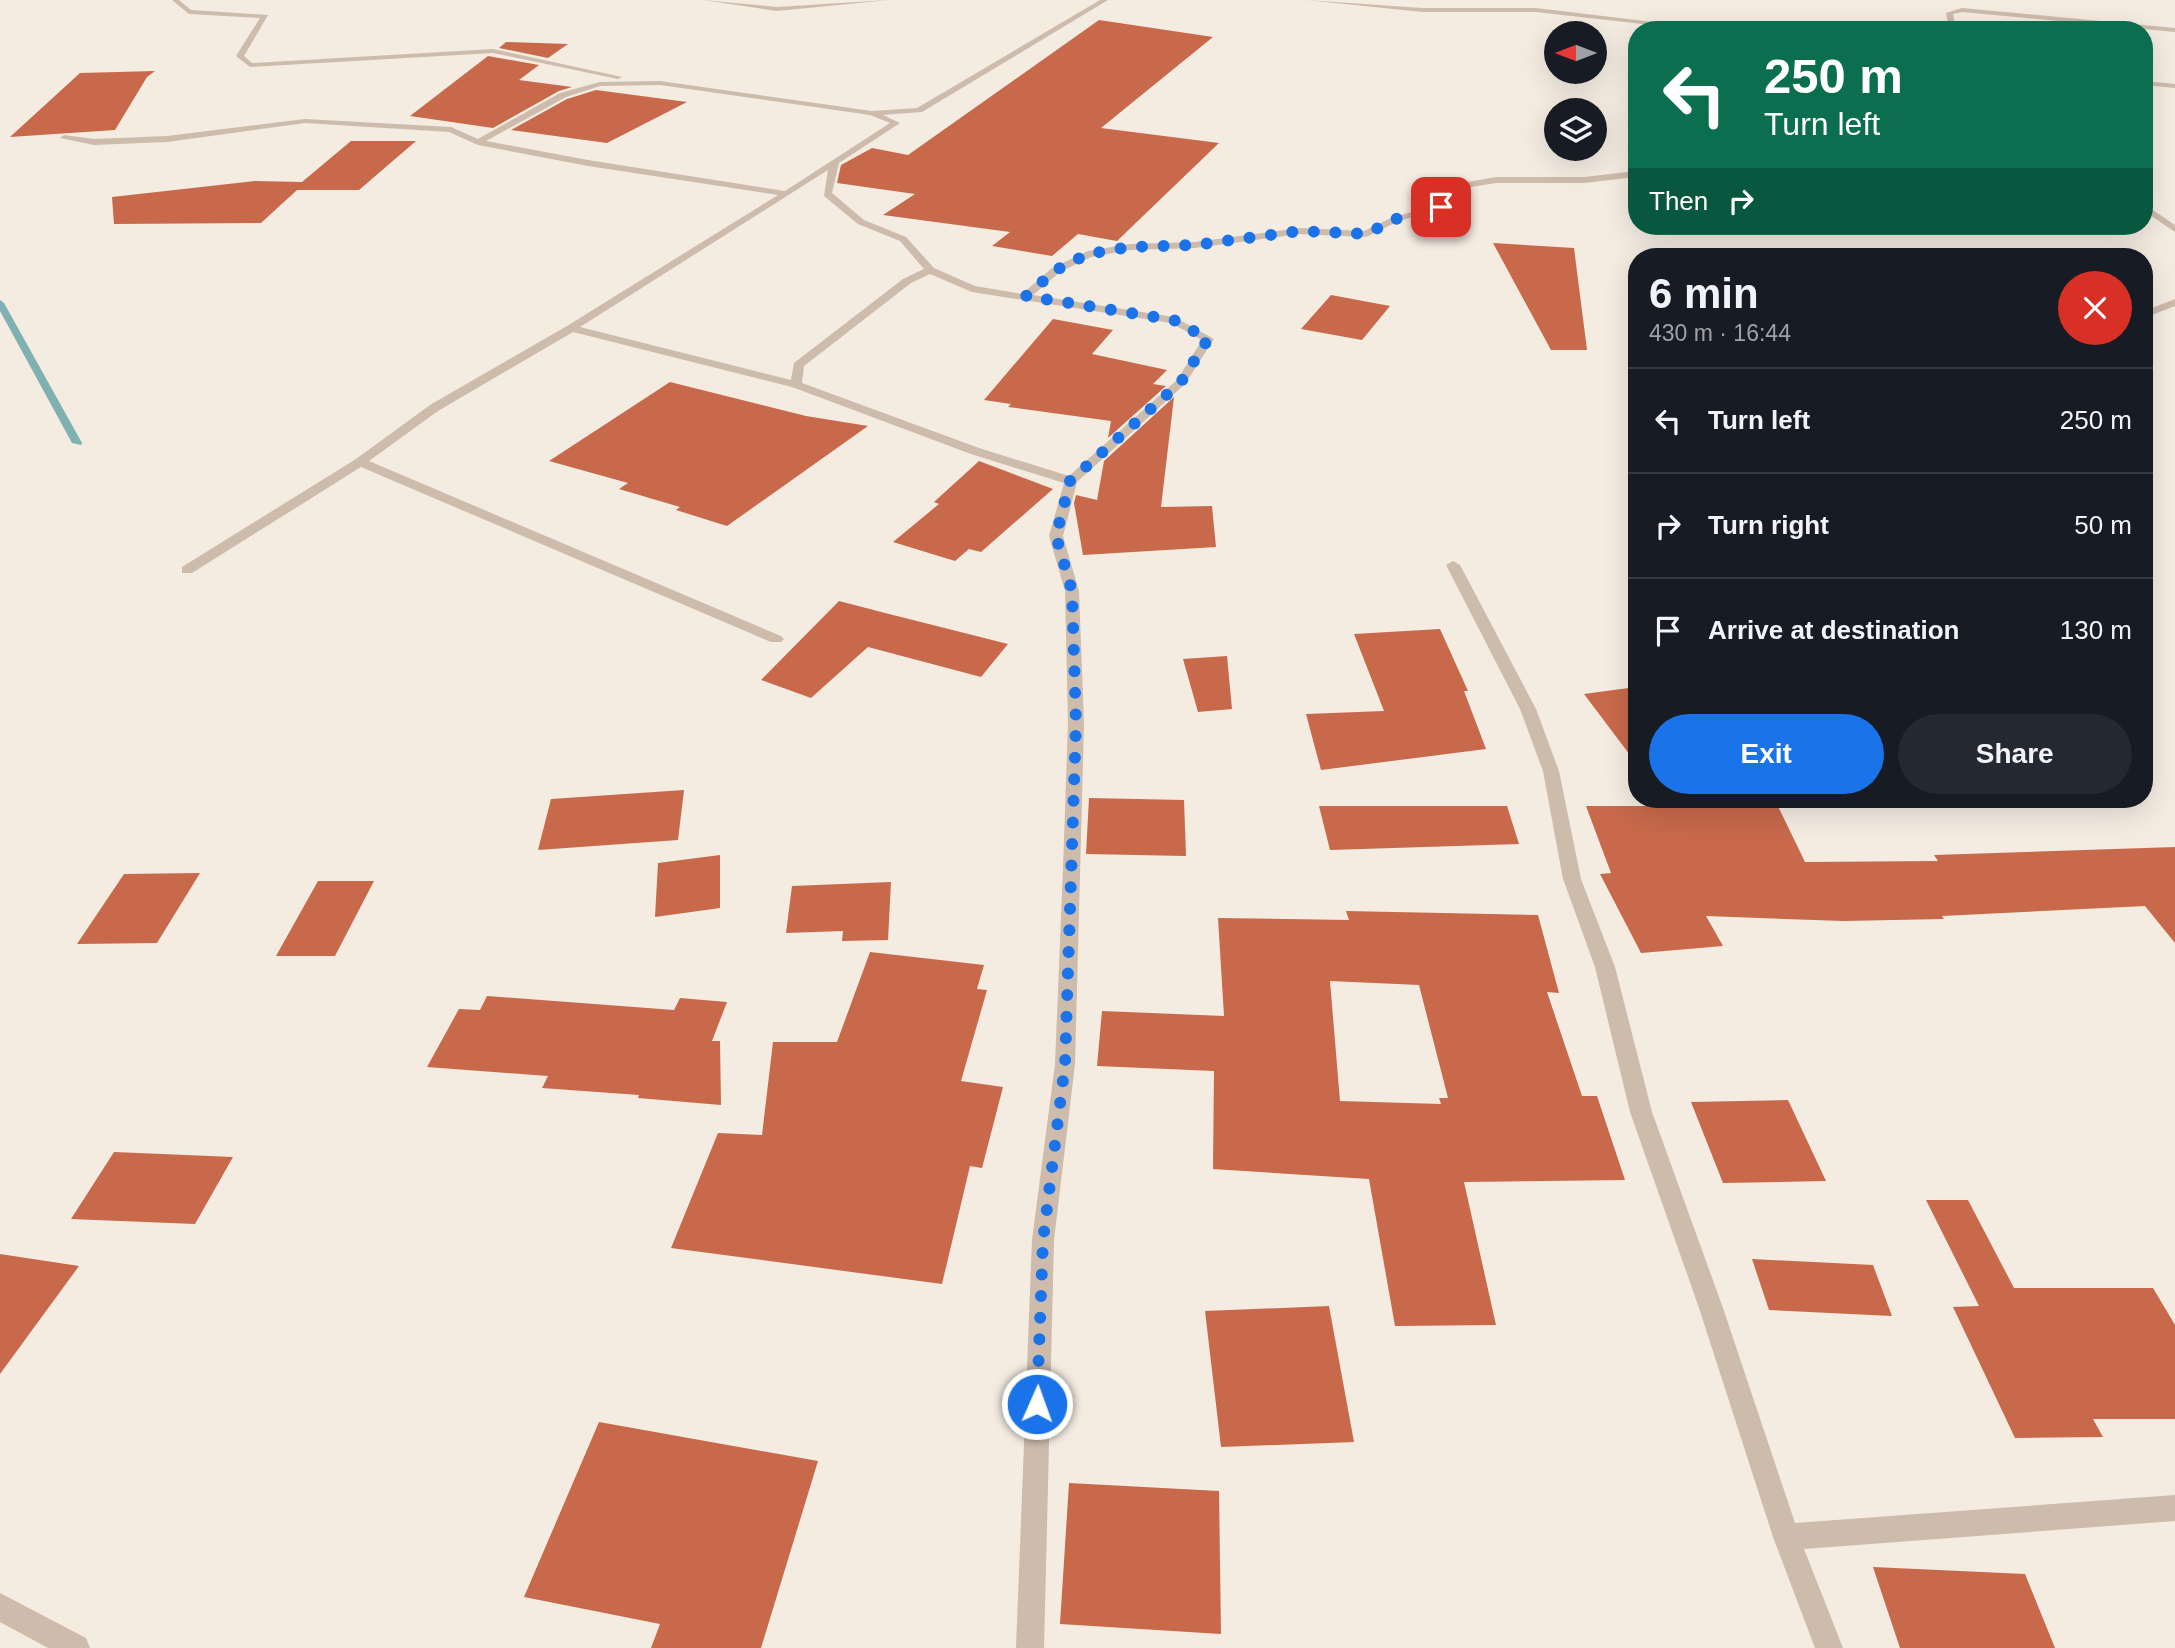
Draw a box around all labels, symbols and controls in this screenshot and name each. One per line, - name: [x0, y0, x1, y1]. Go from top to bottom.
- north arrow: [1544, 21, 1606, 84]
- map controls: [1544, 21, 1607, 161]
- icon: left: [1649, 49, 1740, 140]
- text: 250 m: [1764, 49, 1903, 103]
- button: layers: [1544, 98, 1607, 161]
- text: Turn left: [1764, 106, 1880, 142]
- pin: [1411, 177, 1471, 237]
- icon: right: [1722, 182, 1760, 220]
- text: Then: [1649, 186, 1708, 216]
- icon: arrive: [1422, 188, 1460, 226]
- text: 6 min: [1649, 270, 1759, 317]
- button: close: [2058, 271, 2132, 345]
- text: 430 m · 16:44: [1649, 320, 1791, 346]
- icon: left: [1649, 402, 1687, 440]
- text: Turn left: [1708, 405, 1810, 435]
- text: 250 m: [2060, 405, 2132, 435]
- icon: right: [1649, 507, 1687, 545]
- text: Turn right: [1708, 510, 1829, 540]
- text: 50 m: [2074, 510, 2132, 540]
- icon: arrive: [1649, 612, 1687, 650]
- text: Arrive at destination: [1708, 615, 1959, 645]
- text: 130 m: [2060, 615, 2132, 645]
- button: Exit: [1649, 714, 1884, 794]
- button: Share: [1898, 714, 2132, 794]
- position arrow: [1000, 1367, 1074, 1441]

